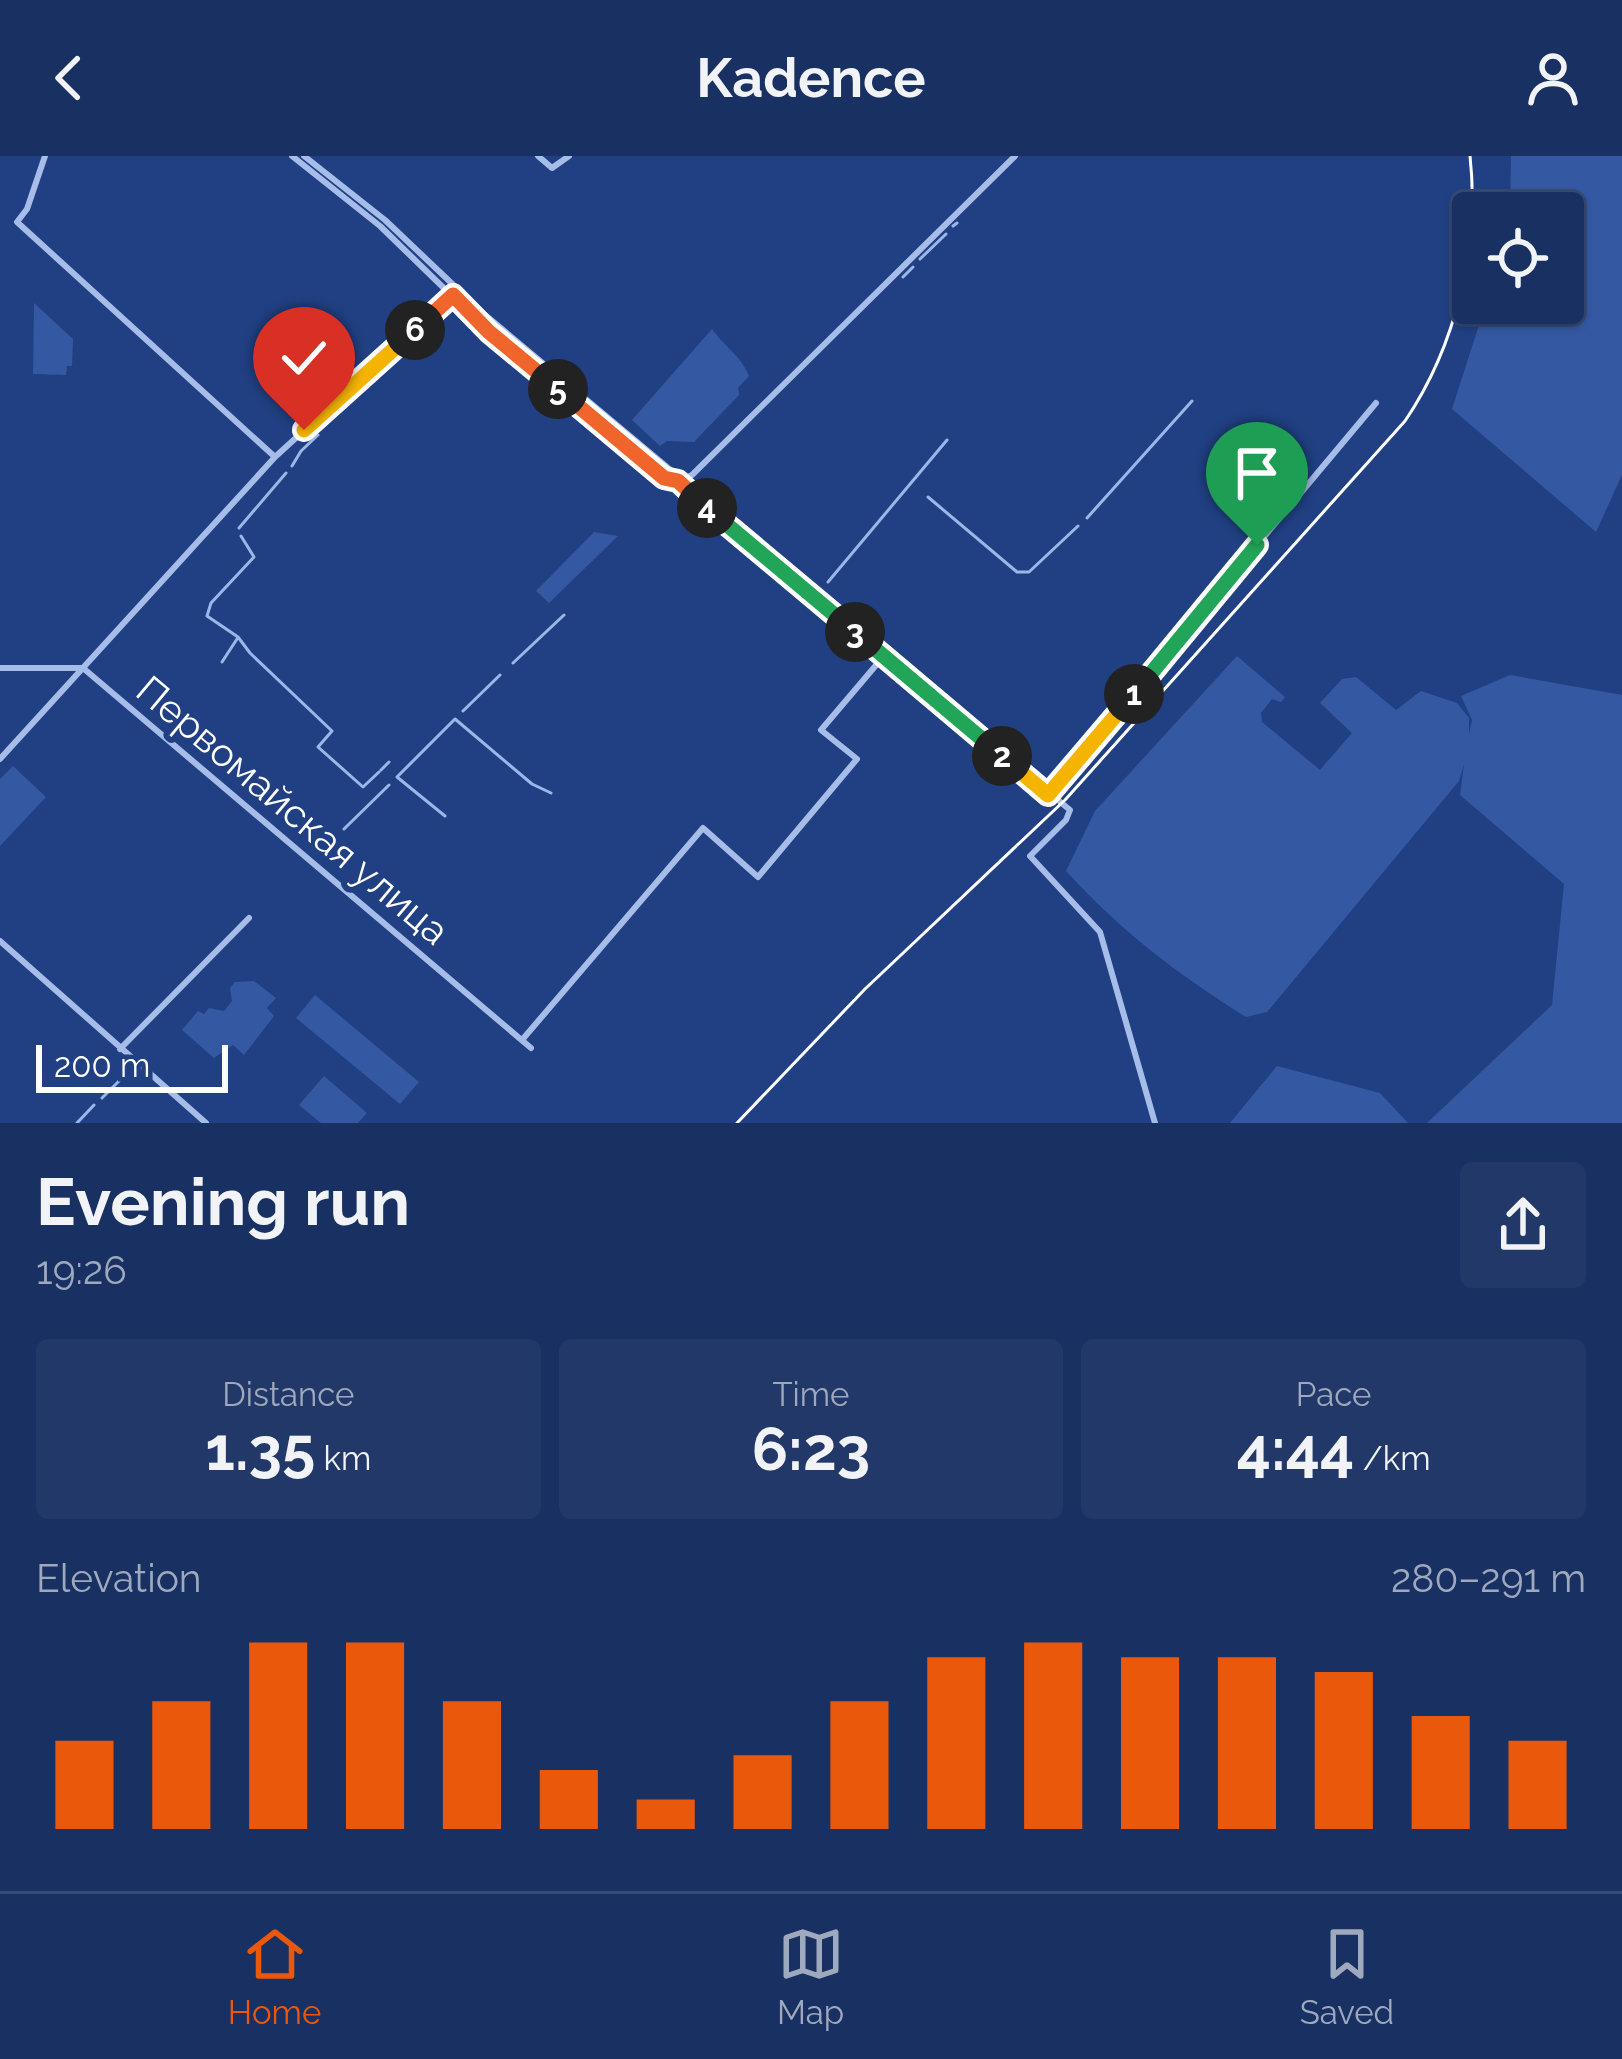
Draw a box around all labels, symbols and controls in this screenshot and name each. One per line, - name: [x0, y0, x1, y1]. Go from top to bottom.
- icon: back: [36, 45, 102, 111]
- icon: person: [1520, 45, 1586, 111]
- text: Kadence: [696, 46, 926, 110]
- map controls: [1452, 192, 1584, 324]
- button: locate: [1452, 192, 1584, 324]
- pin: 6: [385, 300, 445, 360]
- pin: [253, 307, 355, 430]
- text: 6: [405, 310, 425, 349]
- icon: check: [271, 325, 337, 391]
- pin: 5: [528, 359, 588, 419]
- text: 5: [549, 369, 567, 408]
- pin: [1206, 422, 1308, 545]
- icon: arrive: [1224, 440, 1290, 506]
- pin: 4: [677, 478, 737, 538]
- text: 4: [698, 488, 716, 527]
- pin: 3: [825, 602, 885, 662]
- text: 3: [846, 612, 864, 651]
- pin: 1: [1104, 664, 1164, 724]
- street label: Первомайская улица: [128, 666, 458, 954]
- text: 1: [1126, 674, 1142, 713]
- pin: 2: [972, 726, 1032, 786]
- text: 2: [993, 736, 1011, 775]
- scale bar: [36, 1039, 228, 1092]
- text: 200 m: [54, 1046, 150, 1085]
- button: share: [1460, 1162, 1586, 1288]
- text: Evening run: [36, 1163, 410, 1240]
- text: 19:26: [36, 1247, 127, 1293]
- text: Distance: [222, 1375, 355, 1414]
- text: Time: [772, 1375, 850, 1414]
- text: Pace: [1296, 1375, 1371, 1414]
- text: 1.35: [205, 1414, 315, 1484]
- text: 6:23: [752, 1414, 870, 1484]
- text: 4:44: [1237, 1414, 1354, 1484]
- text: km: [315, 1439, 371, 1478]
- text: /km: [1354, 1439, 1431, 1478]
- text: Elevation: [36, 1555, 202, 1601]
- text: 280–291 m: [1391, 1555, 1586, 1601]
- tab: Home: [228, 1921, 321, 2032]
- tab: Map: [777, 1921, 844, 2032]
- tab: Saved: [1300, 1921, 1394, 2032]

